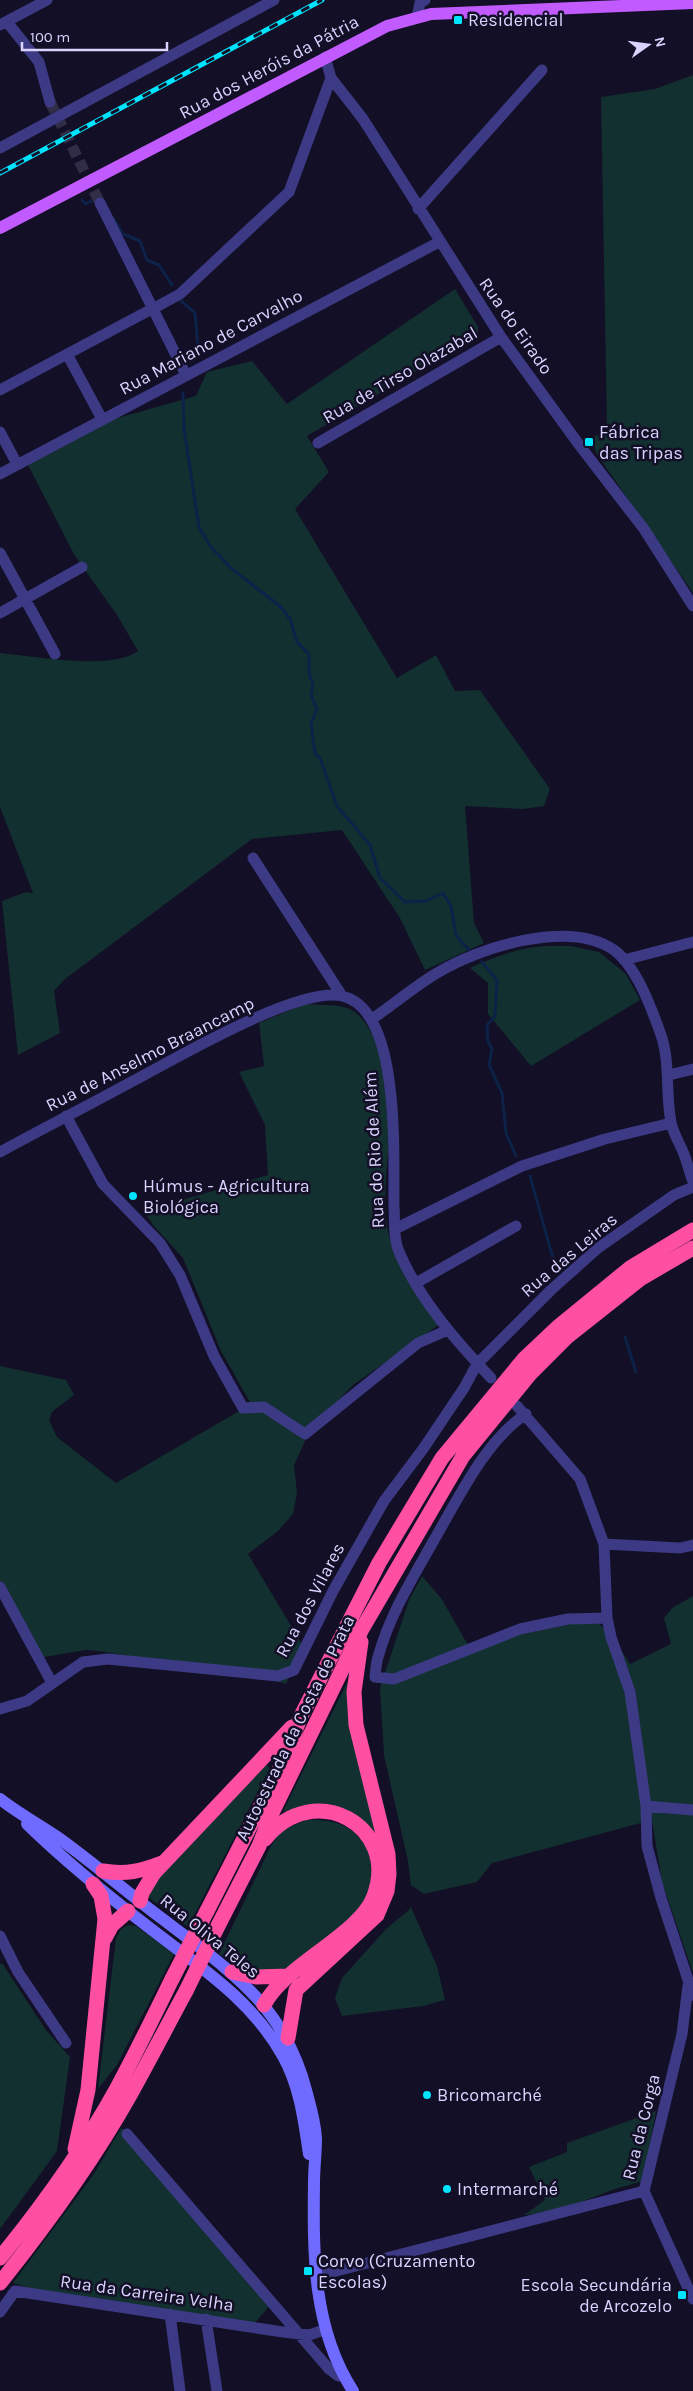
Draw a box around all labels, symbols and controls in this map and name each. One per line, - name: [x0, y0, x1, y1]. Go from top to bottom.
- place label: Residencial: [468, 9, 563, 31]
- street label: Rua dos Heróis da Pátria: [175, 10, 363, 124]
- marker: Residencial: [452, 14, 464, 26]
- scale bar: [22, 20, 168, 52]
- north arrow: [623, 20, 673, 70]
- text: 100 m: [30, 28, 70, 46]
- text: N: [651, 35, 670, 49]
- street label: Rua do Eirado: [474, 273, 558, 379]
- street label: Rua Mariano de Carvalho: [116, 284, 306, 400]
- street label: Rua de Tirso Olazabal: [319, 322, 481, 428]
- place label: Fábrica das Tripas: [599, 421, 683, 464]
- marker: Fábrica das Tripas: [583, 436, 595, 448]
- street label: Rua de Anselmo Braancamp: [42, 992, 258, 1116]
- street label: Rua do Rio de Além: [359, 1071, 389, 1229]
- place label: Húmus - Agricultura Biológica: [143, 1175, 310, 1218]
- marker: Húmus - Agricultura Biológica: [127, 1190, 139, 1202]
- street label: Rua das Leiras: [516, 1208, 622, 1302]
- street label: Rua dos Vilares: [271, 1539, 349, 1661]
- street label: Autoestrada da Costa de Prata: [231, 1612, 359, 1844]
- street label: Rua Oliva Teles: [156, 1889, 264, 1983]
- street label: Rua da Corga: [617, 2072, 665, 2182]
- place label: Bricomarché: [437, 2084, 542, 2106]
- marker: Bricomarché: [421, 2089, 433, 2101]
- place label: Intermarché: [457, 2178, 558, 2200]
- marker: Intermarché: [441, 2183, 453, 2195]
- place label: Corvo (Cruzamento Escolas): [318, 2250, 475, 2293]
- marker: Corvo (Cruzamento Escolas): [302, 2265, 314, 2277]
- street label: Rua da Carreira Velha: [59, 2270, 235, 2316]
- place label: Escola Secundária de Arcozelo: [521, 2274, 672, 2317]
- marker: Escola Secundária de Arcozelo: [676, 2289, 688, 2301]

